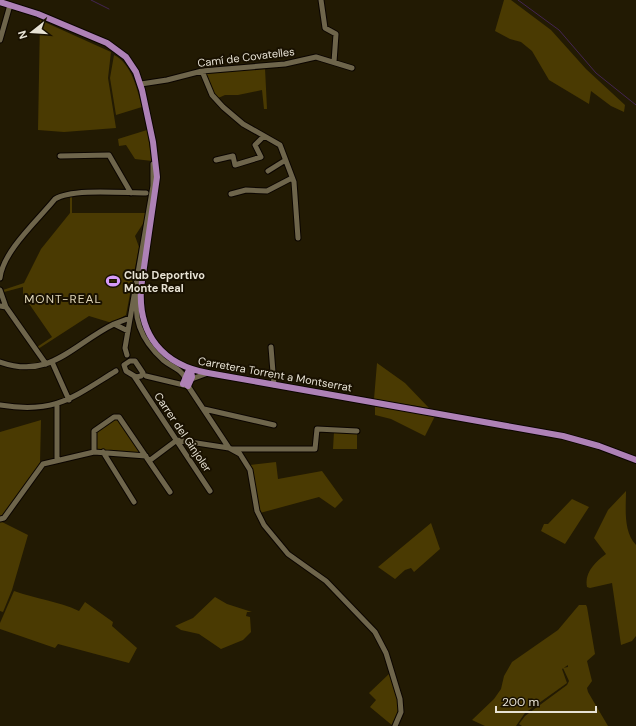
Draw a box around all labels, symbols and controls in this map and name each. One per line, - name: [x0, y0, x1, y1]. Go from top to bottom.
- north arrow: [12, 12, 52, 52]
- text: N: [15, 29, 30, 41]
- street label: Camí de Covatelles: [197, 44, 295, 70]
- place label: Club Deportivo Monte Real: [124, 268, 205, 295]
- sports icon: Club Deportivo Monte Real: [105, 273, 121, 289]
- district label: MONT-REAL: [24, 291, 102, 307]
- street label: Carretera Torrent a Montserrat: [197, 354, 353, 394]
- street label: Carrer del Ginjoler: [151, 390, 215, 474]
- scale bar: [496, 688, 596, 714]
- text: 200 m: [502, 694, 539, 710]

